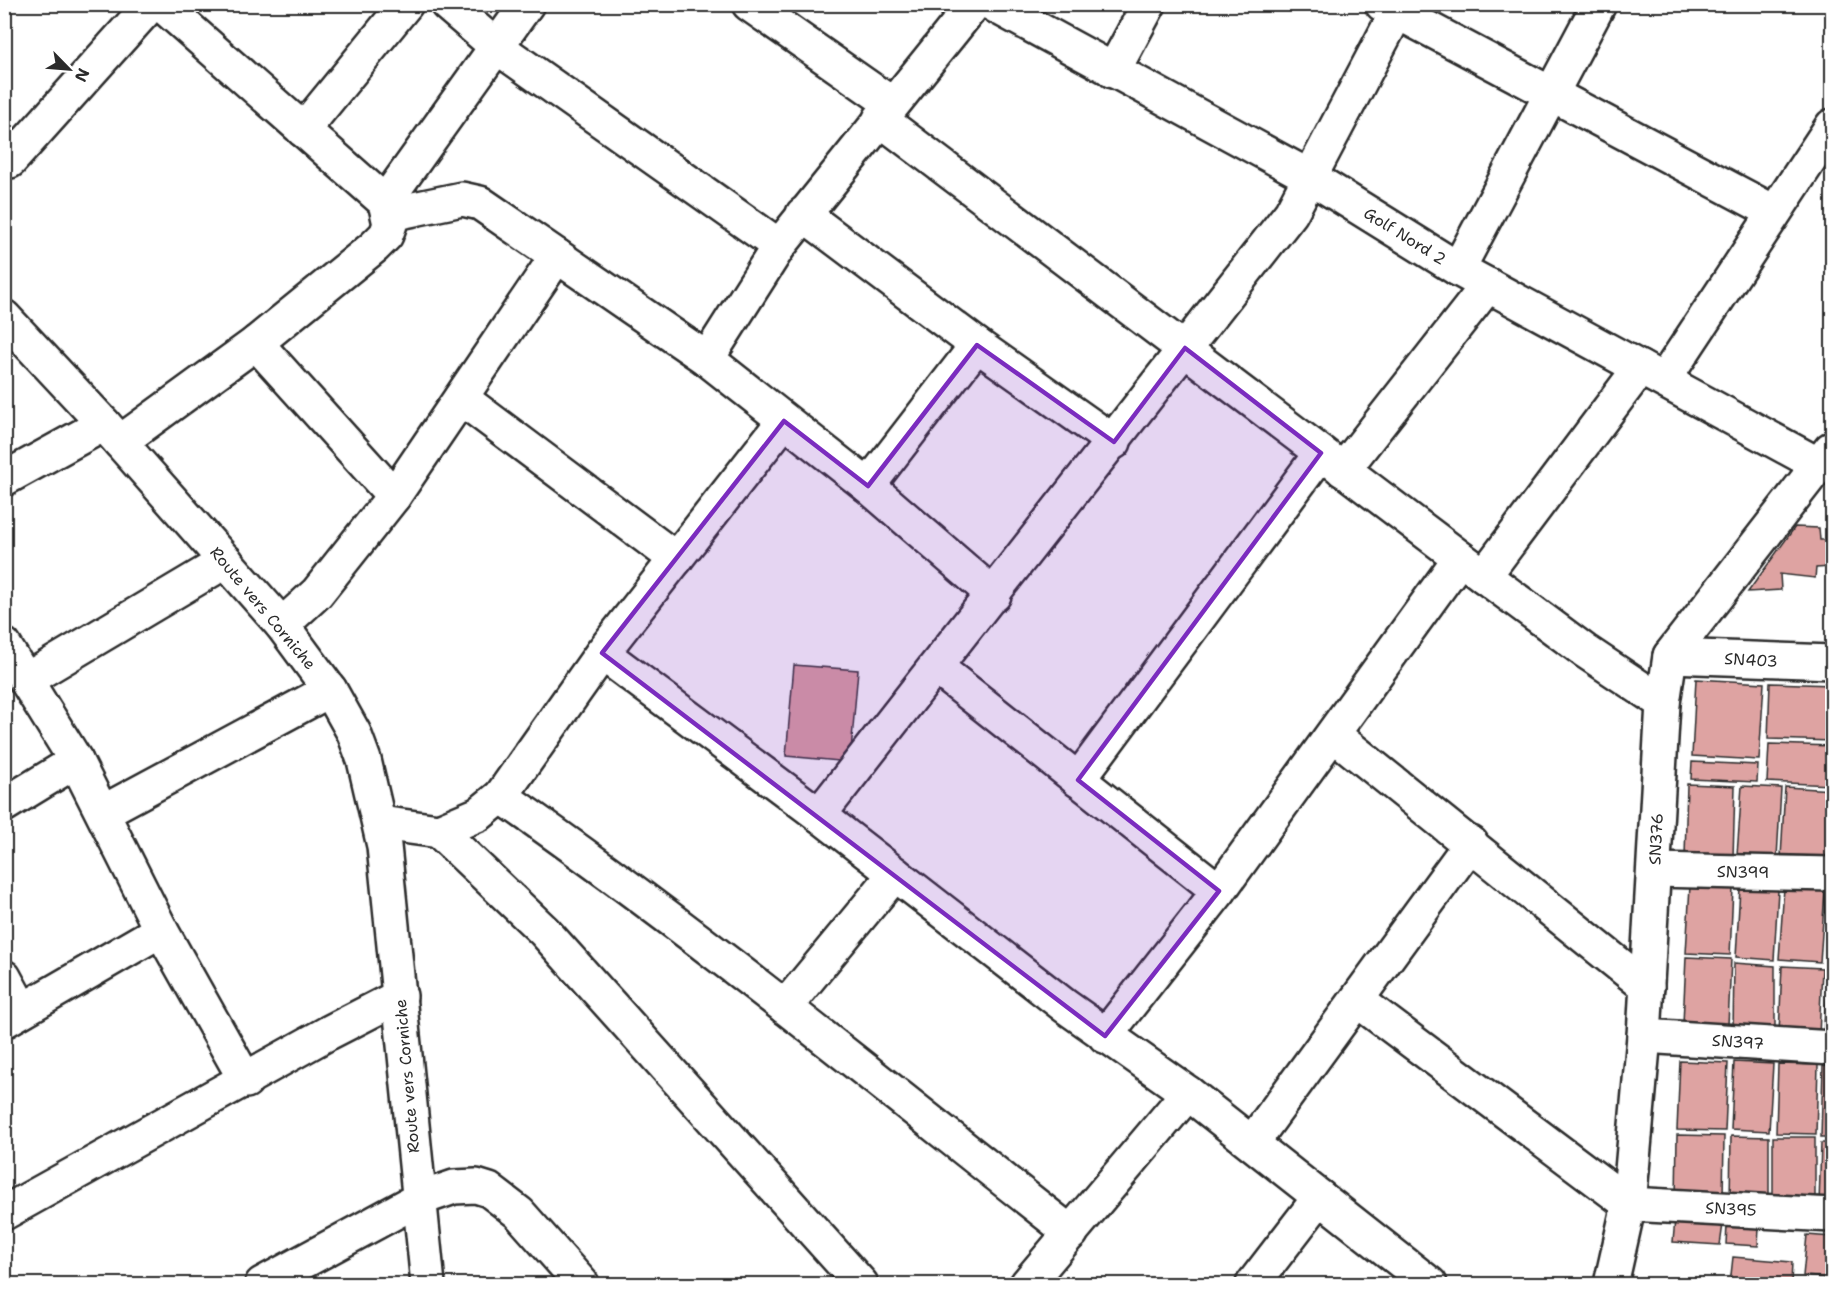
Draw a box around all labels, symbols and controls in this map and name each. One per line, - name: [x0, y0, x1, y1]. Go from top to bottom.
- north arrow: [39, 39, 99, 99]
- text: N: [70, 65, 94, 85]
- street label: Golf Nord 2: [1360, 202, 1450, 270]
- street label: Route vers Corniche: [205, 542, 321, 674]
- street label: SN403: [1724, 648, 1778, 672]
- street label: SN376: [1644, 813, 1668, 865]
- street label: SN399: [1717, 861, 1769, 883]
- street label: Route vers Corniche: [390, 998, 424, 1154]
- street label: SN397: [1711, 1030, 1765, 1054]
- street label: SN395: [1705, 1197, 1757, 1221]

